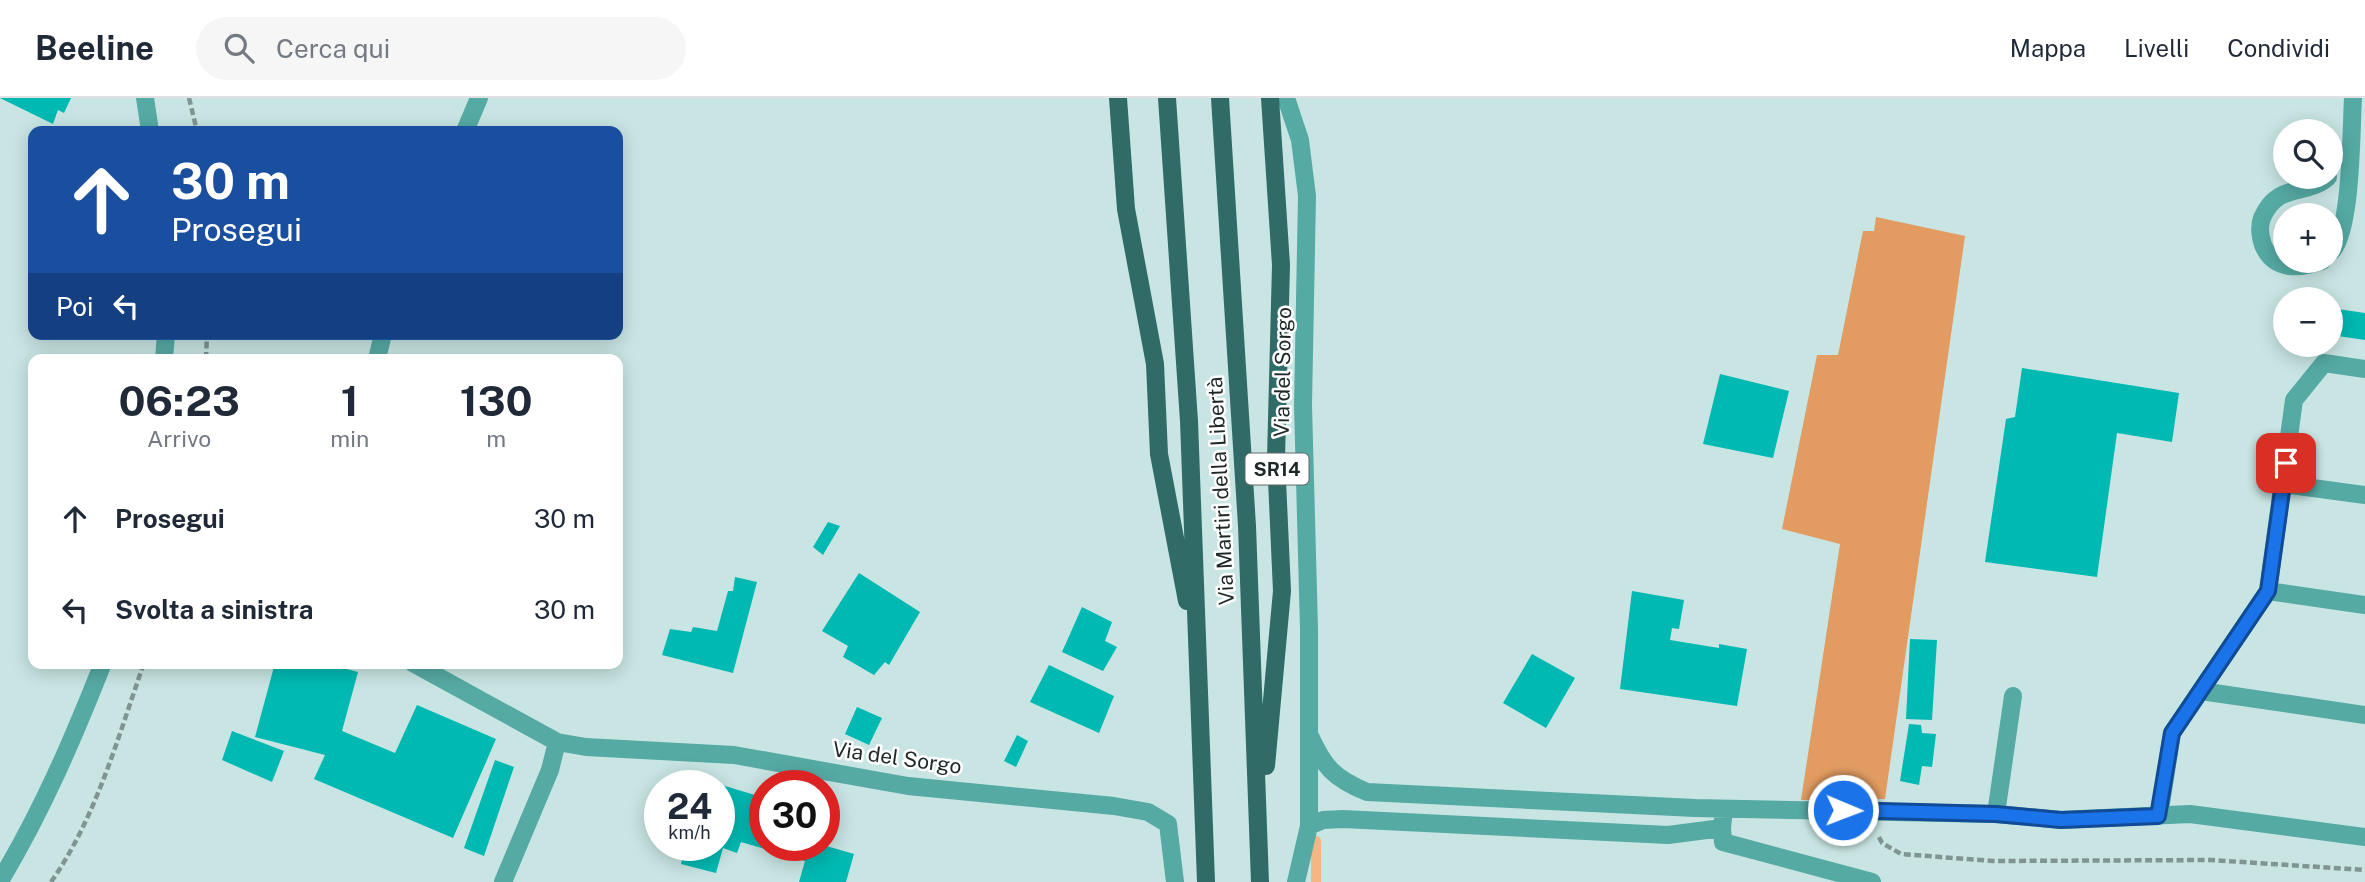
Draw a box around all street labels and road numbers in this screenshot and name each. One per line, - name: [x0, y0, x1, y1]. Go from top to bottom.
- street label: Via del Sorgo: [1269, 307, 1296, 437]
- street label: Via Martiri della Libertà: [1202, 376, 1239, 606]
- road number: SR14: [1246, 454, 1308, 484]
- street label: Via del Sorgo: [831, 736, 963, 779]

